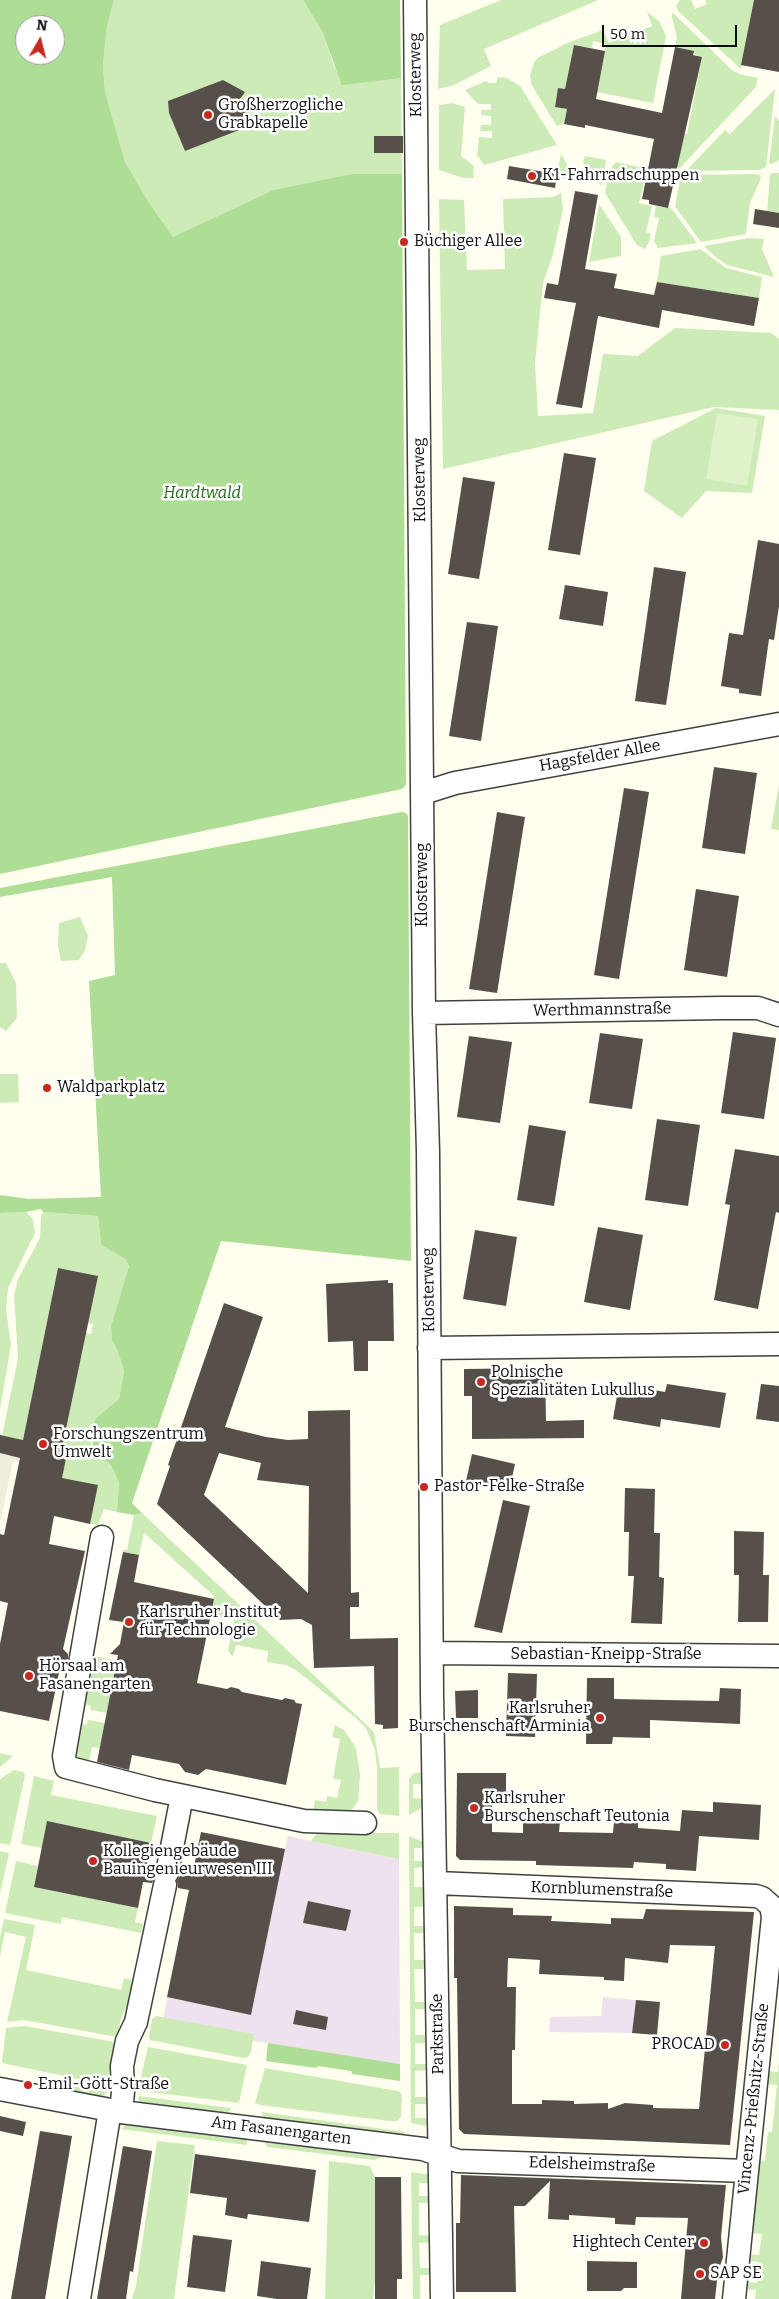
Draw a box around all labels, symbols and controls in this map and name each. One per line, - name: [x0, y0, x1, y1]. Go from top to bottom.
- north arrow: [15, 15, 65, 65]
- scale bar: [604, 15, 739, 47]
- text: N: [35, 16, 49, 35]
- text: 50 m: [610, 25, 645, 43]
- street label: Klosterweg: [406, 33, 426, 117]
- place label: Großherzogliche Grabkapelle: [218, 96, 343, 134]
- marker: Großherzogliche Grabkapelle: [202, 109, 214, 121]
- place label: K1-Fahrradschuppen: [542, 166, 699, 186]
- marker: K1-Fahrradschuppen: [526, 170, 538, 182]
- place label: Büchiger Allee: [414, 232, 522, 252]
- marker: Büchiger Allee: [398, 236, 410, 248]
- street label: Klosterweg: [410, 438, 430, 522]
- park label: Hardtwald: [163, 484, 241, 504]
- street label: Hagsfelder Allee: [538, 736, 662, 776]
- street label: Klosterweg: [413, 843, 433, 927]
- street label: Werthmannstraße: [533, 999, 671, 1021]
- place label: Waldparkplatz: [57, 1078, 165, 1098]
- marker: Waldparkplatz: [41, 1082, 53, 1094]
- street label: Klosterweg: [419, 1248, 439, 1332]
- place label: Polnische Spezialitäten Lukullus: [491, 1363, 655, 1401]
- marker: Polnische Spezialitäten Lukullus: [475, 1376, 487, 1388]
- place label: Forschungszentrum Umwelt: [53, 1425, 204, 1463]
- marker: Forschungszentrum Umwelt: [37, 1438, 49, 1450]
- place label: Pastor-Felke-Straße: [434, 1477, 584, 1497]
- marker: Pastor-Felke-Straße: [418, 1481, 430, 1493]
- place label: Karlsruher Institut für Technologie: [139, 1603, 279, 1641]
- marker: Karlsruher Institut für Technologie: [123, 1616, 135, 1628]
- street label: Sebastian-Kneipp-Straße: [511, 1645, 701, 1665]
- place label: Hörsaal am Fasanengarten: [39, 1657, 151, 1695]
- marker: Hörsaal am Fasanengarten: [23, 1670, 35, 1682]
- place label: Karlsruher Burschenschaft Arminia: [408, 1699, 590, 1737]
- marker: Karlsruher Burschenschaft Arminia: [594, 1712, 606, 1724]
- place label: Karlsruher Burschenschaft Teutonia: [484, 1789, 670, 1827]
- marker: Karlsruher Burschenschaft Teutonia: [468, 1802, 480, 1814]
- place label: Kollegiengebäude Bauingenieurwesen III: [103, 1842, 273, 1880]
- marker: Kollegiengebäude Bauingenieurwesen III: [87, 1855, 99, 1867]
- street label: Kornblumenstraße: [530, 1878, 674, 1902]
- street label: Parkstraße: [428, 1993, 448, 2075]
- street label: Vincenz-Prießnitz-Straße: [734, 2002, 774, 2196]
- place label: PROCAD: [652, 2035, 715, 2055]
- marker: PROCAD: [719, 2039, 731, 2051]
- place label: Emil-Gött-Straße: [38, 2075, 169, 2095]
- marker: Emil-Gött-Straße: [22, 2079, 34, 2091]
- street label: Am Fasanengarten: [210, 2113, 352, 2149]
- street label: Edelsheimstraße: [528, 2153, 656, 2177]
- place label: Hightech Center: [572, 2233, 694, 2253]
- marker: Hightech Center: [698, 2237, 710, 2249]
- place label: SAP SE: [710, 2264, 762, 2284]
- marker: SAP SE: [694, 2268, 706, 2280]

